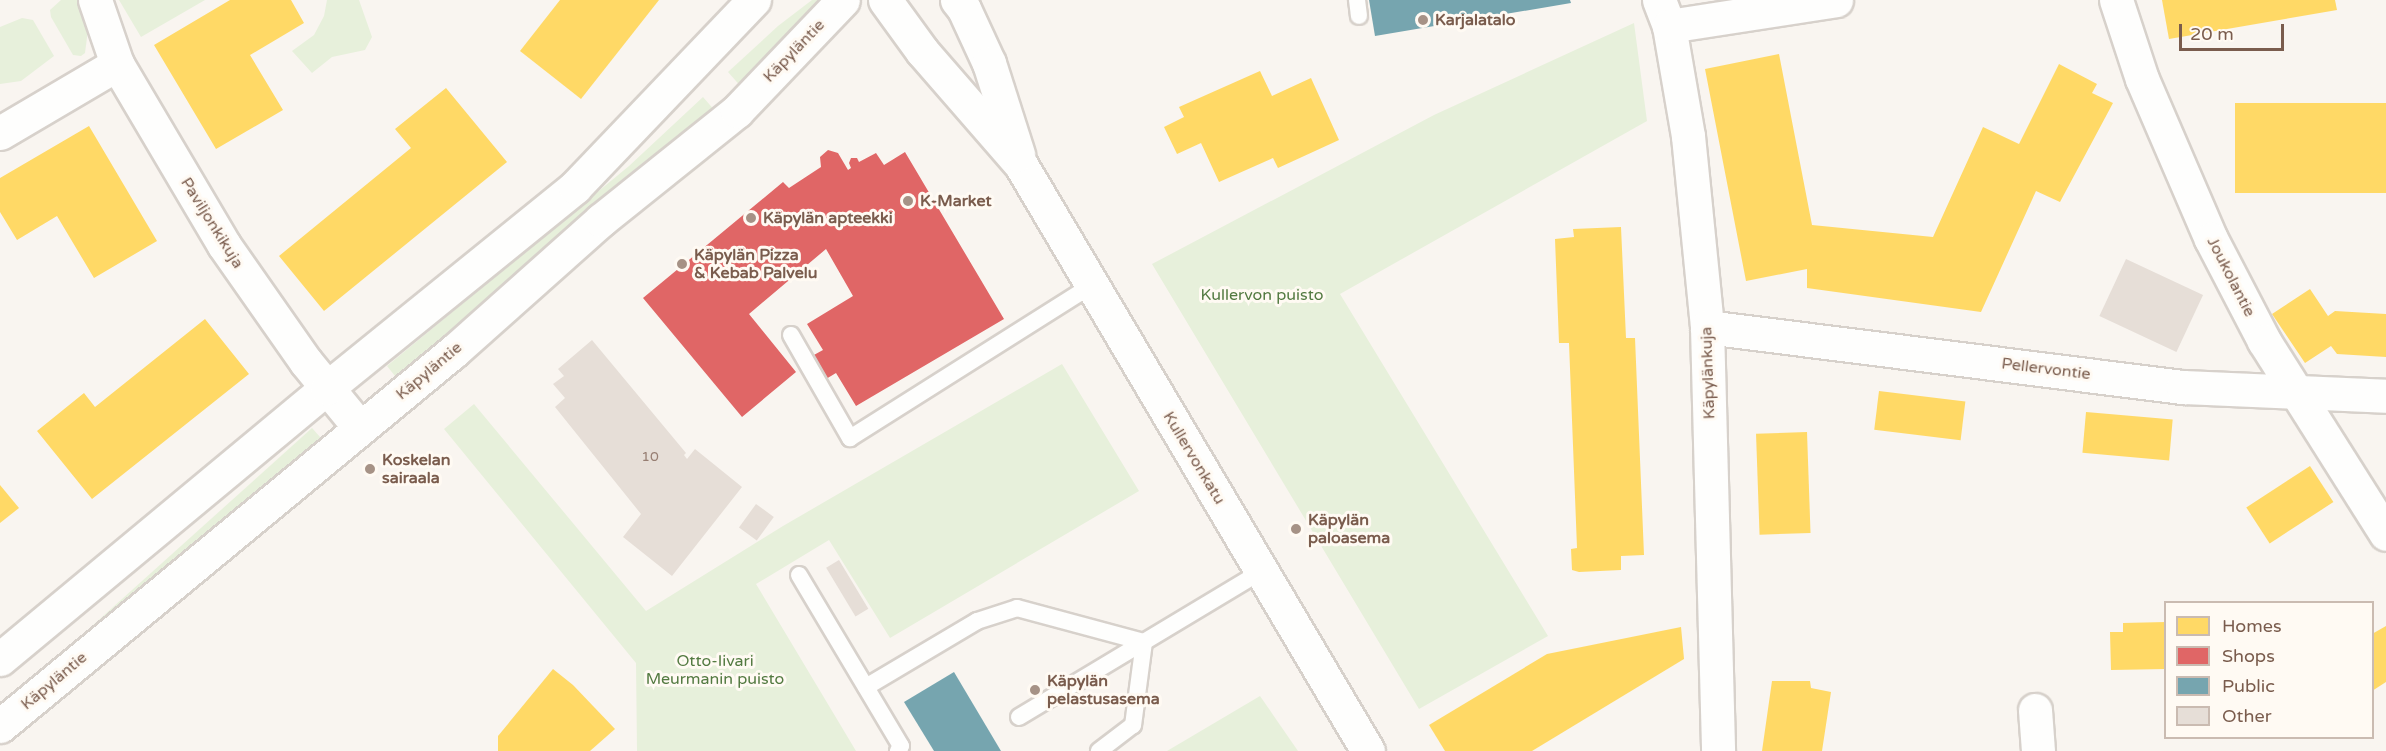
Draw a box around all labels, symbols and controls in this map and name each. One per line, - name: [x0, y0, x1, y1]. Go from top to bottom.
- place label: Karjalatalo: [1435, 10, 1515, 30]
- scale bar: [2182, 12, 2287, 50]
- marker: Karjalatalo: [1416, 13, 1430, 27]
- street label: Käpyläntie: [759, 16, 829, 86]
- text: 20 m: [2190, 23, 2234, 45]
- street label: Paviljonkikuja: [176, 174, 248, 272]
- place label: K-Market: [920, 191, 992, 211]
- marker: K-Market: [901, 194, 915, 208]
- place label: Käpylän apteekki: [763, 208, 893, 228]
- marker: Käpylän apteekki: [744, 211, 758, 225]
- street label: Joukolantie: [2203, 234, 2259, 320]
- place label: Käpylän Pizza & Kebab Palvelu: [694, 245, 817, 283]
- marker: Käpylän Pizza & Kebab Palvelu: [675, 257, 689, 271]
- park label: Kullervon puisto: [1201, 285, 1323, 305]
- street label: Käpylänkuja: [1697, 326, 1719, 420]
- street label: Käpyläntie: [392, 338, 466, 404]
- street label: Pellervontie: [2000, 354, 2092, 384]
- street label: Kullervonkatu: [1159, 408, 1229, 508]
- house number: 10: [641, 449, 659, 465]
- place label: Koskelan sairaala: [382, 450, 450, 488]
- marker: Koskelan sairaala: [363, 462, 377, 476]
- place label: Käpylän paloasema: [1308, 510, 1390, 548]
- marker: Käpylän paloasema: [1289, 522, 1303, 536]
- legend: [2164, 601, 2374, 739]
- text: Homes: [2222, 615, 2282, 637]
- text: Shops: [2222, 645, 2275, 667]
- street label: Käpyläntie: [17, 648, 91, 714]
- park label: Otto-Iivari Meurmanin puisto: [646, 651, 784, 689]
- place label: Käpylän pelastusasema: [1047, 671, 1160, 709]
- text: Public: [2222, 675, 2275, 697]
- marker: Käpylän pelastusasema: [1028, 683, 1042, 697]
- text: Other: [2222, 705, 2272, 727]

